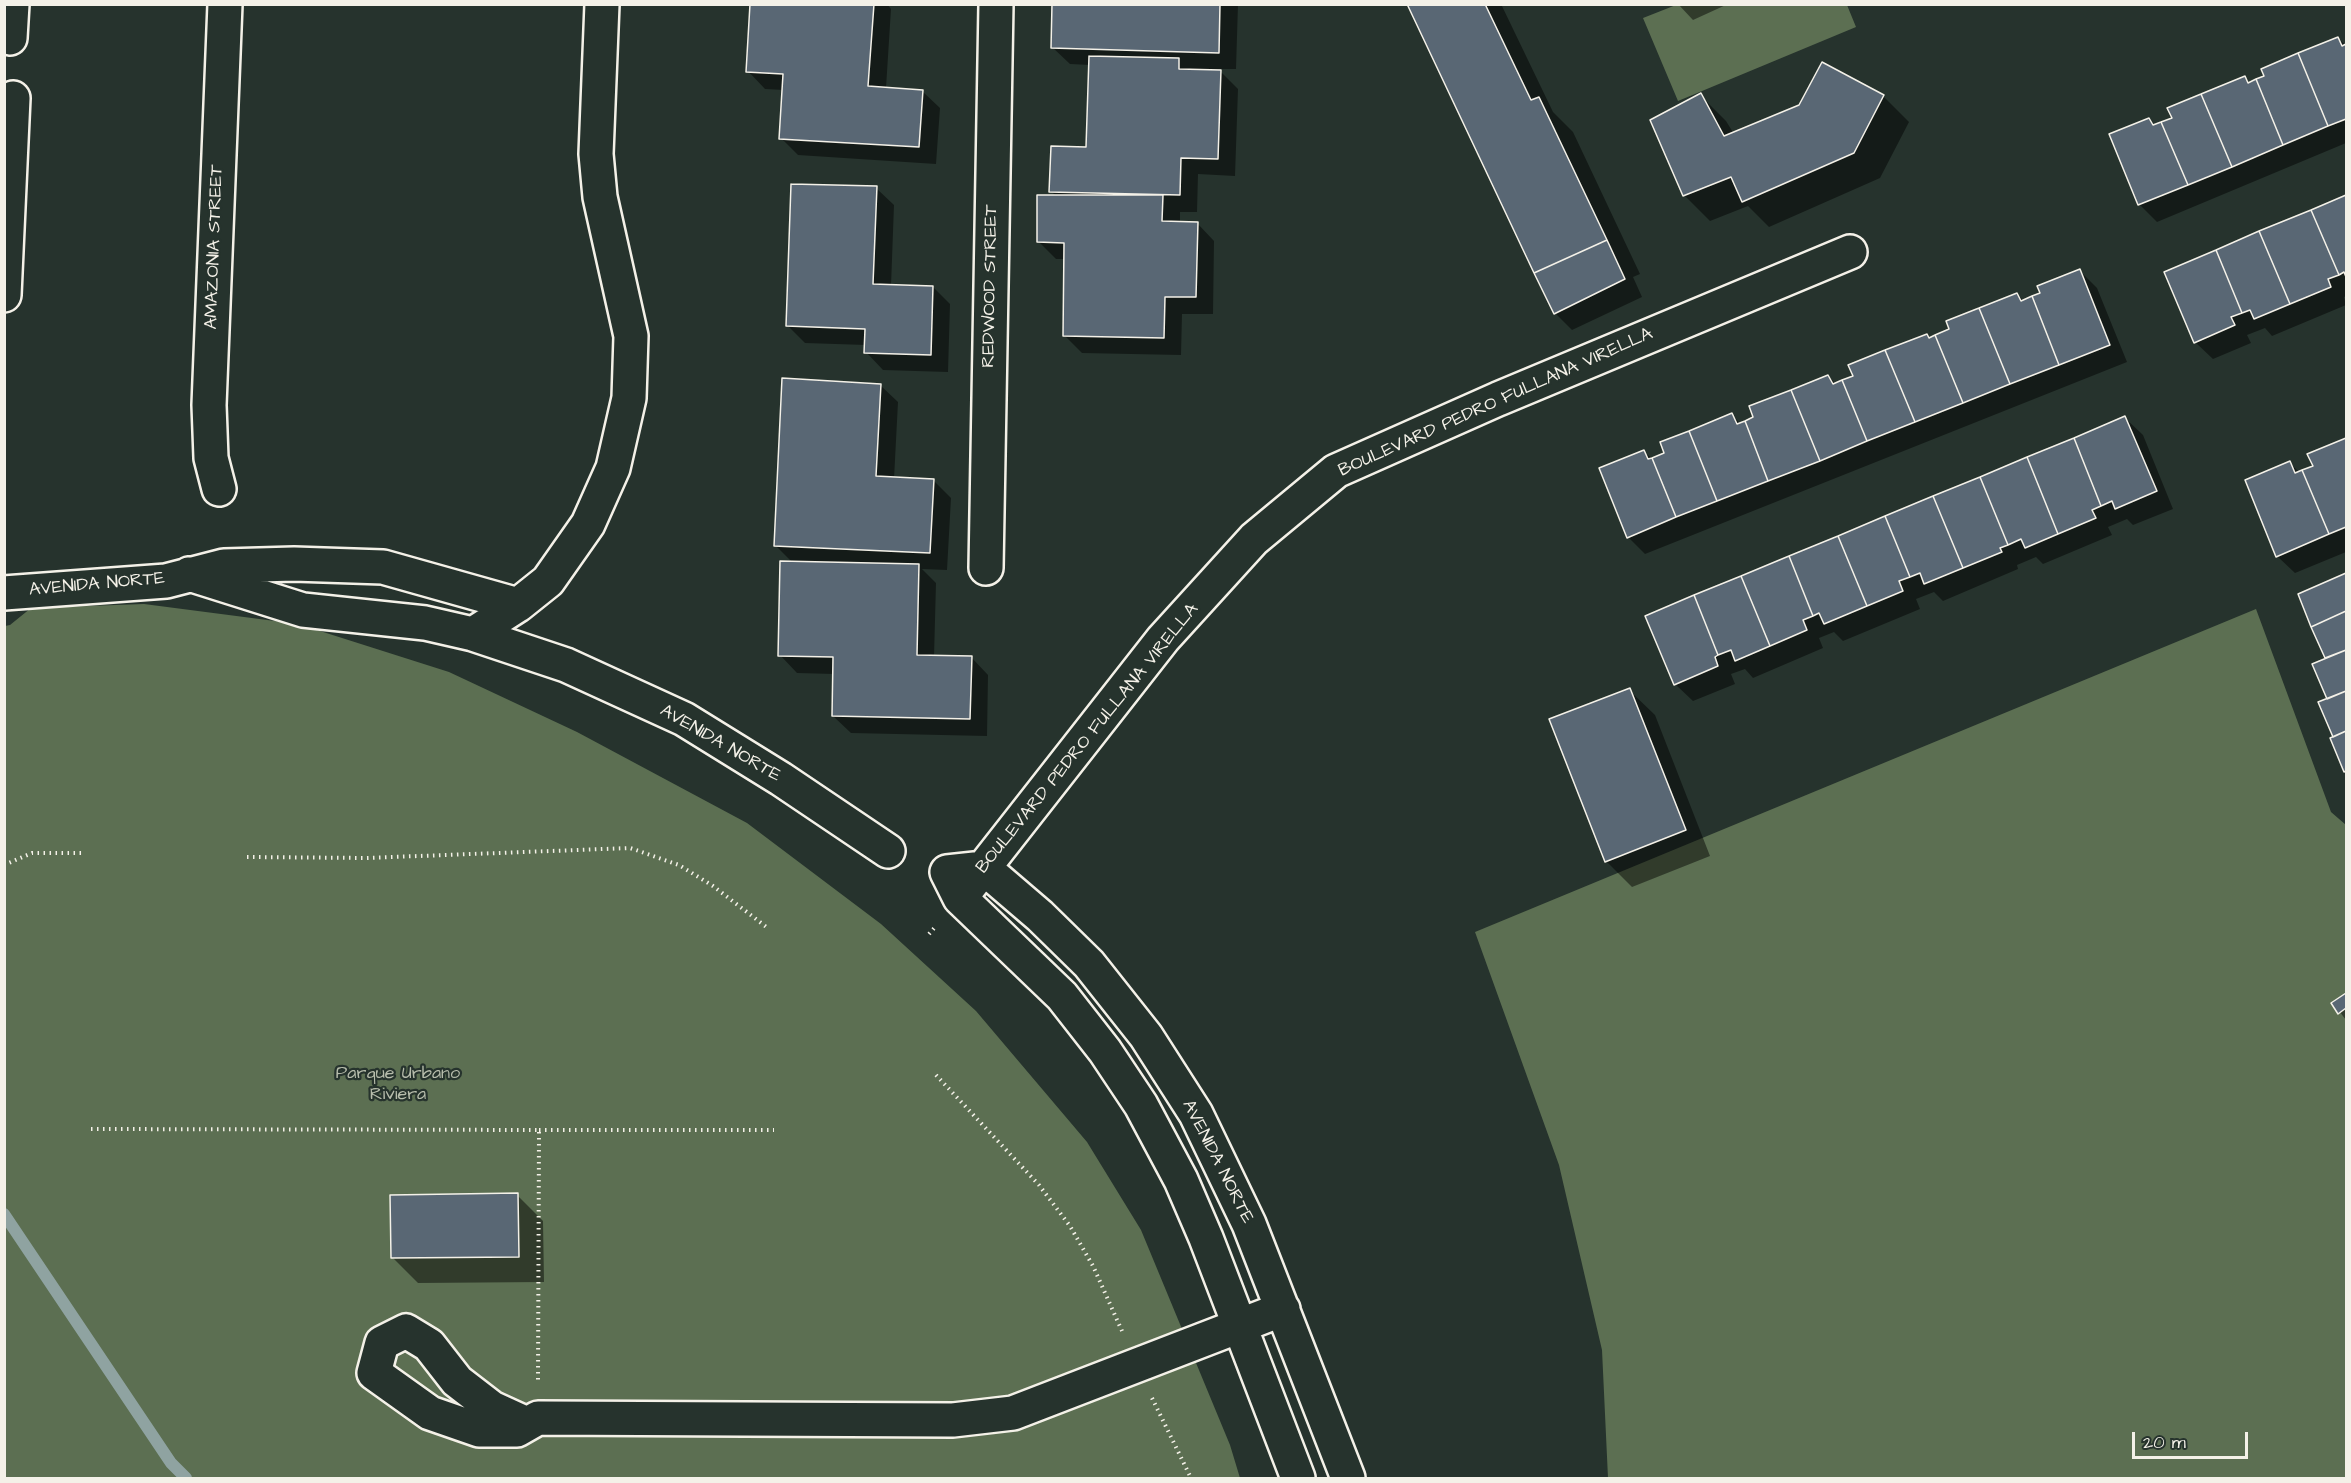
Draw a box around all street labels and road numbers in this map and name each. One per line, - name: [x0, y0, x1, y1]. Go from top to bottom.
- street label: AMAZONIA STREET: [201, 164, 229, 330]
- street label: REDWOOD STREET: [979, 204, 1003, 368]
- street label: BOULEVARD PEDRO FULLANA VIRELLA: [1336, 324, 1656, 482]
- street label: AVENIDA NORTE: [28, 568, 166, 602]
- street label: BOULEVARD PEDRO FULLANA VIRELLA: [972, 600, 1204, 878]
- street label: AVENIDA NORTE: [656, 701, 784, 787]
- street label: AVENIDA NORTE: [1177, 1097, 1257, 1227]

